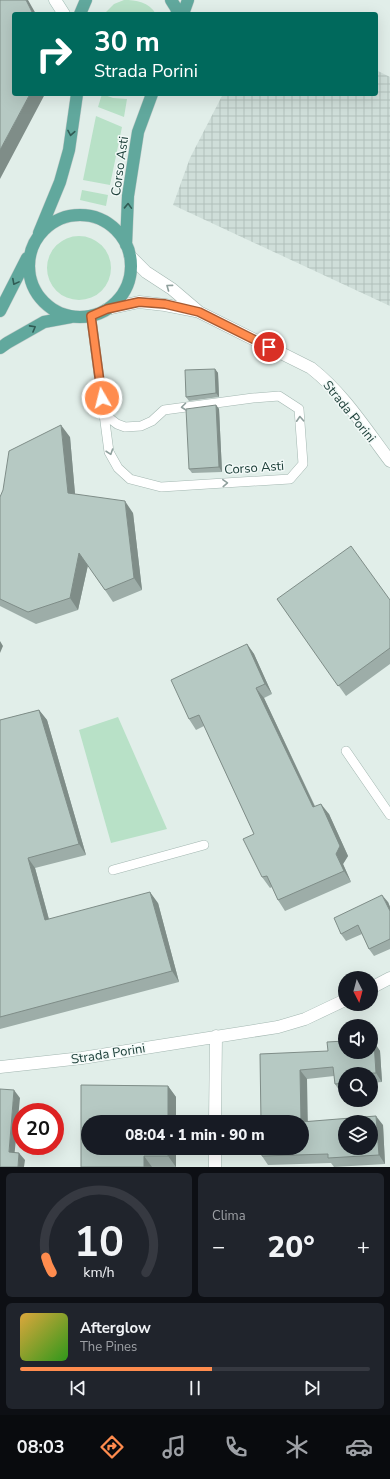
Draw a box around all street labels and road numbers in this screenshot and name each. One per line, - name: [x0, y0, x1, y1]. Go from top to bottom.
- street label: Corso Asti: [107, 135, 133, 197]
- street label: Strada Porini: [319, 377, 380, 446]
- street label: Corso Asti: [223, 457, 285, 479]
- street label: Strada Porini: [70, 1039, 147, 1069]

